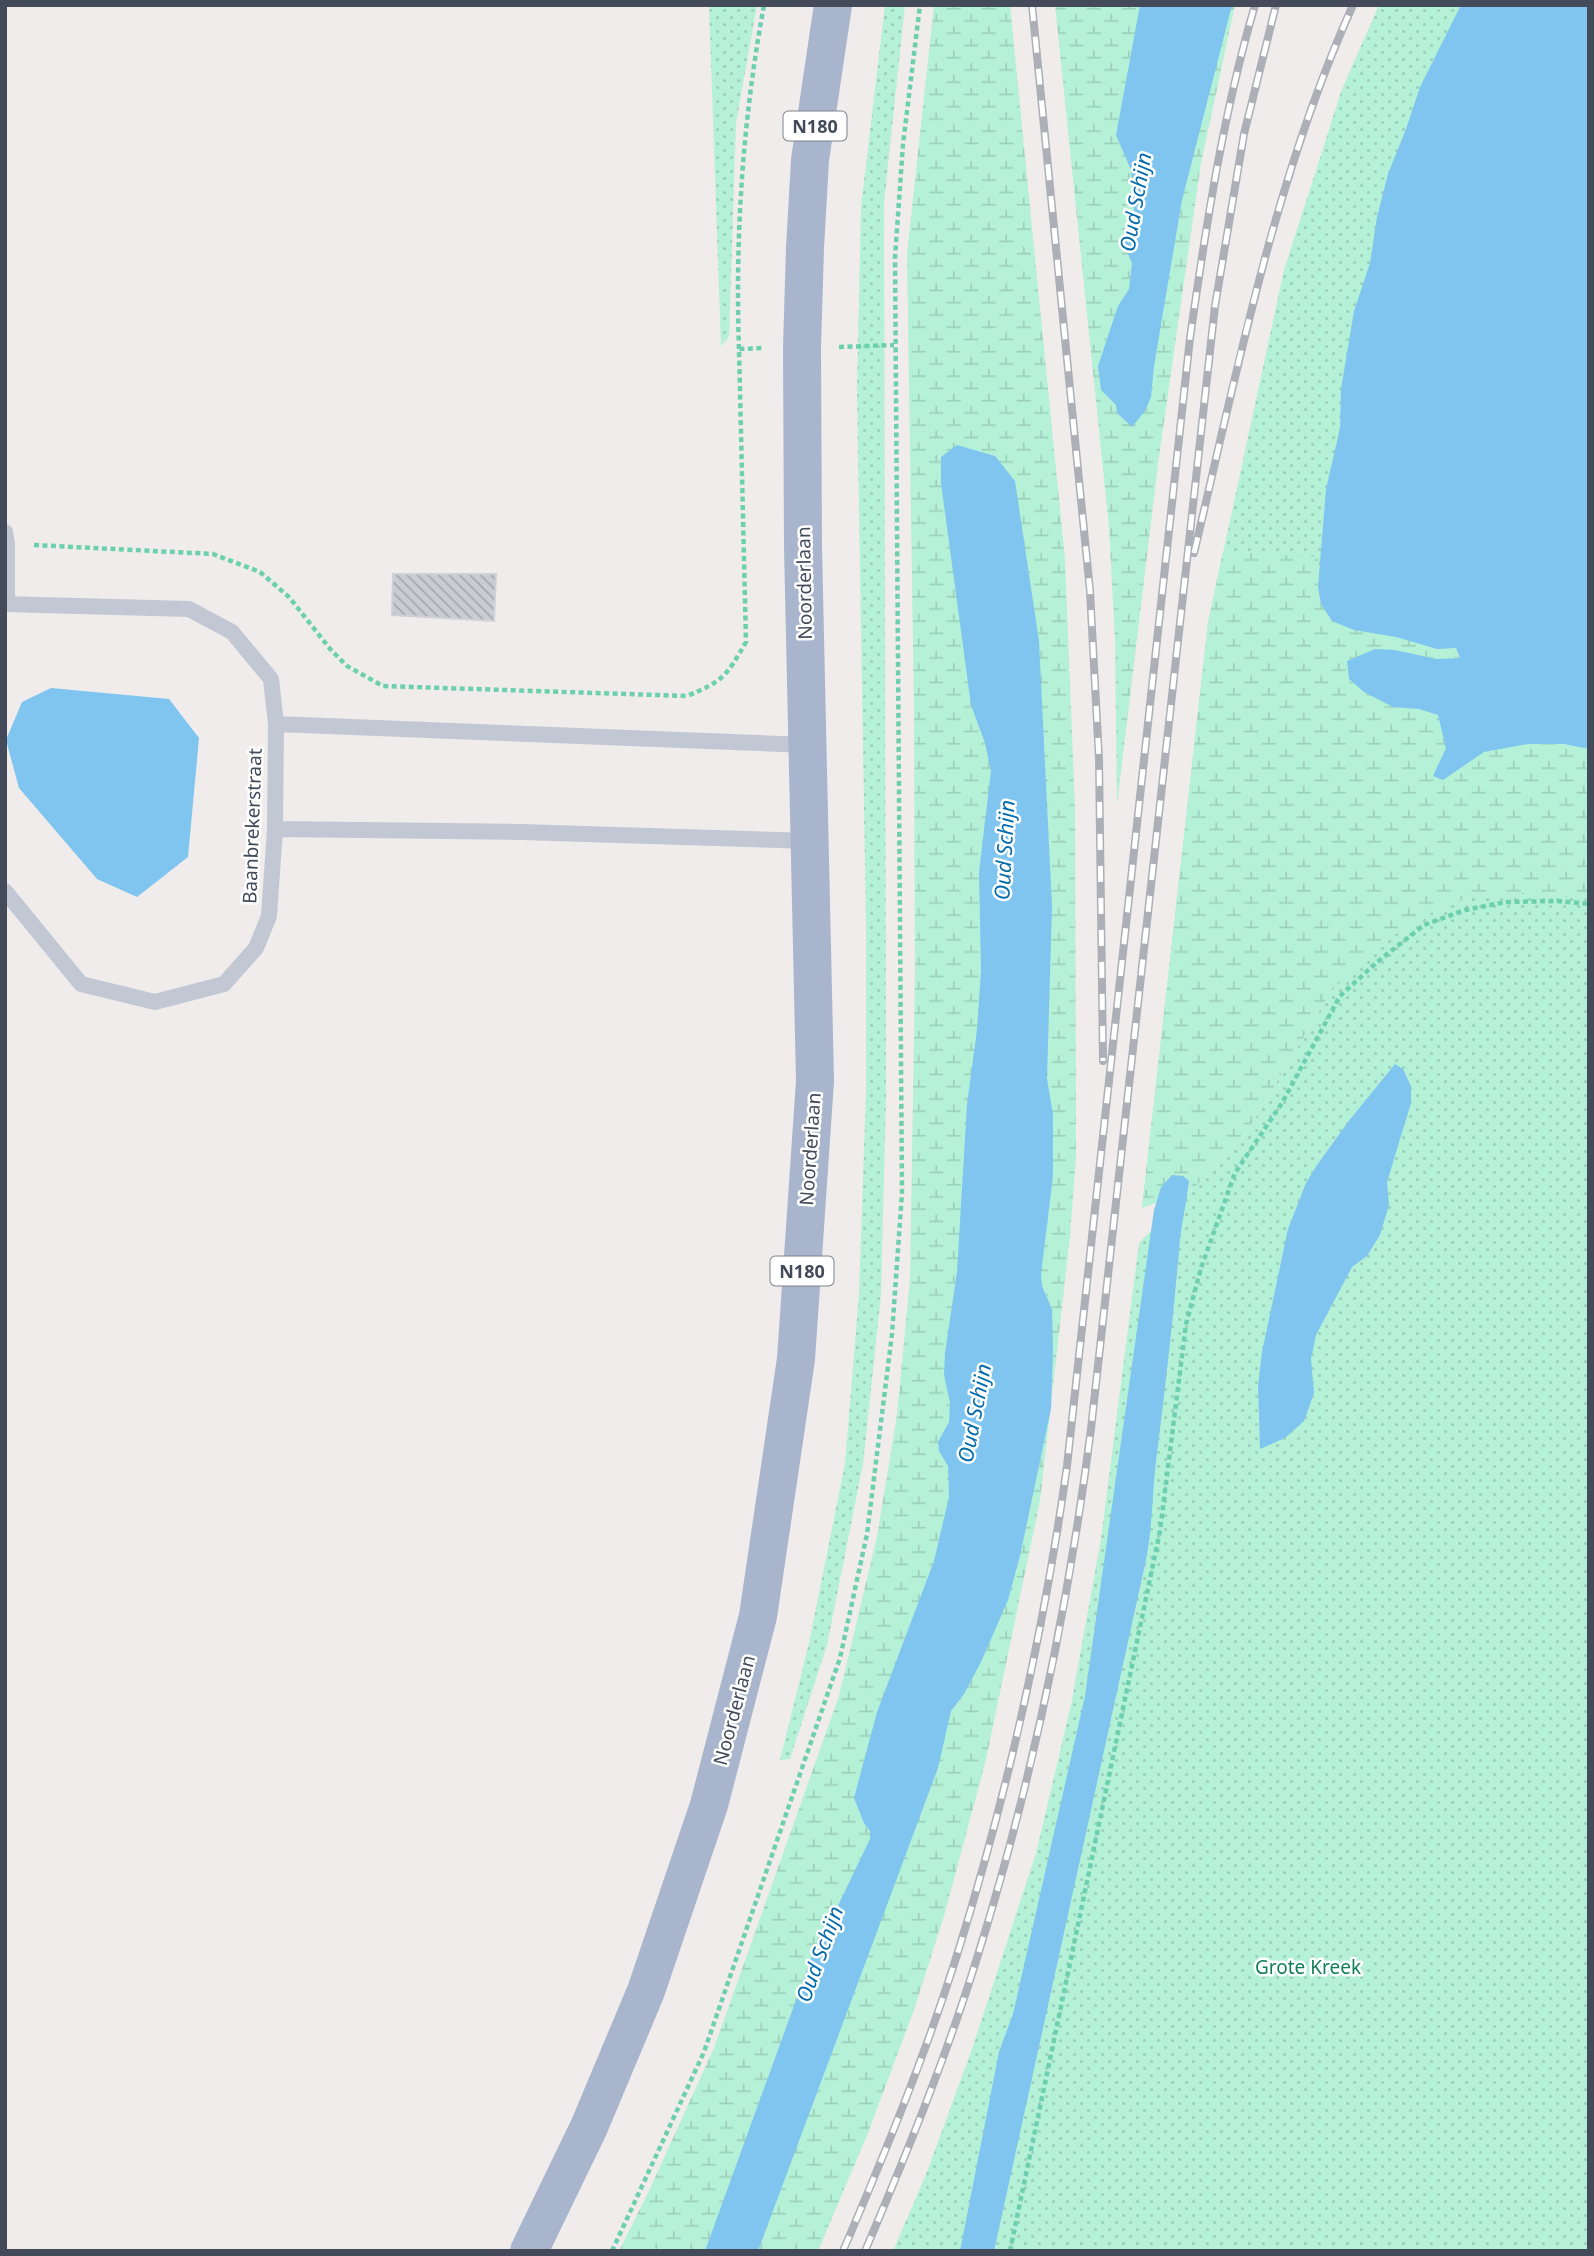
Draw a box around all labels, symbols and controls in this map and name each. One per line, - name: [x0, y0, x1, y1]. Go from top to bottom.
- road number: N180: [784, 112, 846, 140]
- water label: Oud Schijn: [1113, 150, 1157, 254]
- street label: Noorderlaan: [790, 526, 818, 640]
- street label: Baanbrekerstraat: [236, 748, 268, 904]
- water label: Oud Schijn: [987, 799, 1021, 901]
- street label: Noorderlaan: [793, 1092, 827, 1206]
- road number: N180: [770, 1256, 834, 1286]
- water label: Oud Schijn: [951, 1361, 997, 1465]
- street label: Noorderlaan: [707, 1652, 761, 1768]
- water label: Oud Schijn: [789, 1902, 849, 2006]
- park label: Grote Kreek: [1255, 1954, 1361, 1980]

